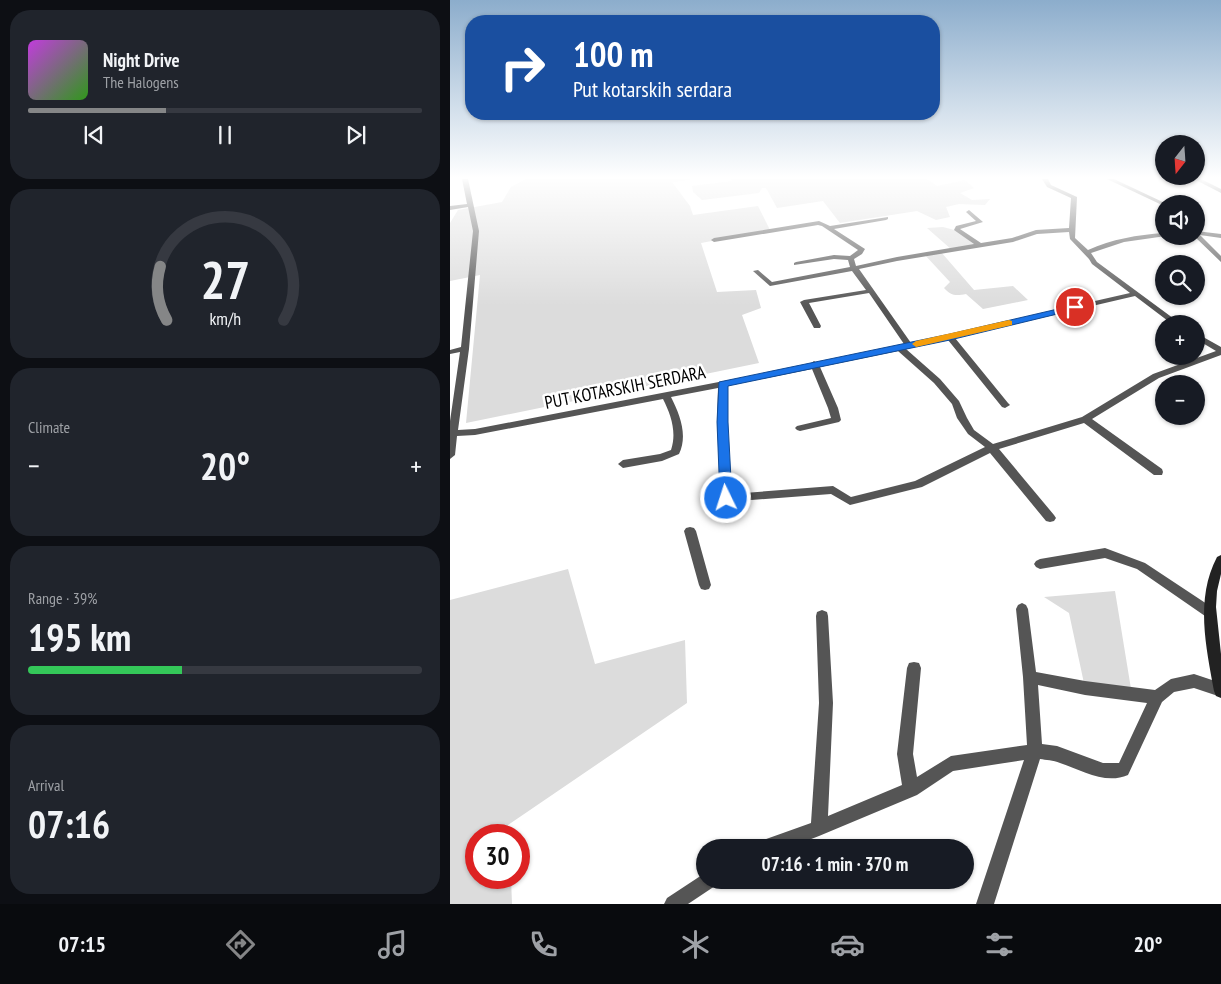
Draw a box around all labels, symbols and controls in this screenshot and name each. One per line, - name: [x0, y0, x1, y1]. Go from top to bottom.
- text: 100 m: [573, 31, 654, 77]
- icon: right: [490, 35, 555, 100]
- text: Night Drive: [103, 48, 180, 72]
- text: The Halogens: [103, 72, 179, 92]
- text: Put kotarskih serdara: [573, 75, 732, 103]
- icon: previous: [80, 121, 108, 149]
- icon: pause: [211, 121, 239, 149]
- icon: next: [342, 121, 370, 149]
- north arrow: [1155, 135, 1205, 185]
- map controls: [1155, 135, 1205, 425]
- button: sound: [1155, 195, 1205, 245]
- text: 27: [200, 246, 250, 313]
- button: search: [1155, 255, 1205, 305]
- pin: [1054, 286, 1096, 328]
- icon: arrive: [1061, 293, 1089, 321]
- text: km/h: [209, 307, 241, 330]
- button: +: [1155, 315, 1205, 365]
- street label: PUT KOTARSKIH SERDARA: [543, 360, 708, 414]
- button: −: [1155, 375, 1205, 425]
- text: Climate: [28, 417, 70, 437]
- text: 20°: [200, 441, 250, 490]
- text: −: [28, 447, 40, 484]
- text: +: [410, 447, 422, 484]
- position arrow: [699, 471, 751, 523]
- text: Range · 39%: [28, 588, 97, 608]
- text: 195 km: [28, 612, 131, 661]
- text: Arrival: [28, 775, 64, 795]
- text: 07:16: [28, 799, 110, 848]
- speed limit sign: 30: [465, 824, 530, 889]
- text: 07:16 · 1 min · 370 m: [762, 852, 908, 876]
- icon: directions: [223, 927, 258, 962]
- icon: music: [375, 927, 410, 962]
- icon: phone: [526, 927, 561, 962]
- icon: climate: [678, 927, 713, 962]
- icon: car: [830, 927, 865, 962]
- icon: filters: [982, 927, 1017, 962]
- text: 07:15: [58, 930, 106, 958]
- text: 20°: [1133, 930, 1163, 958]

